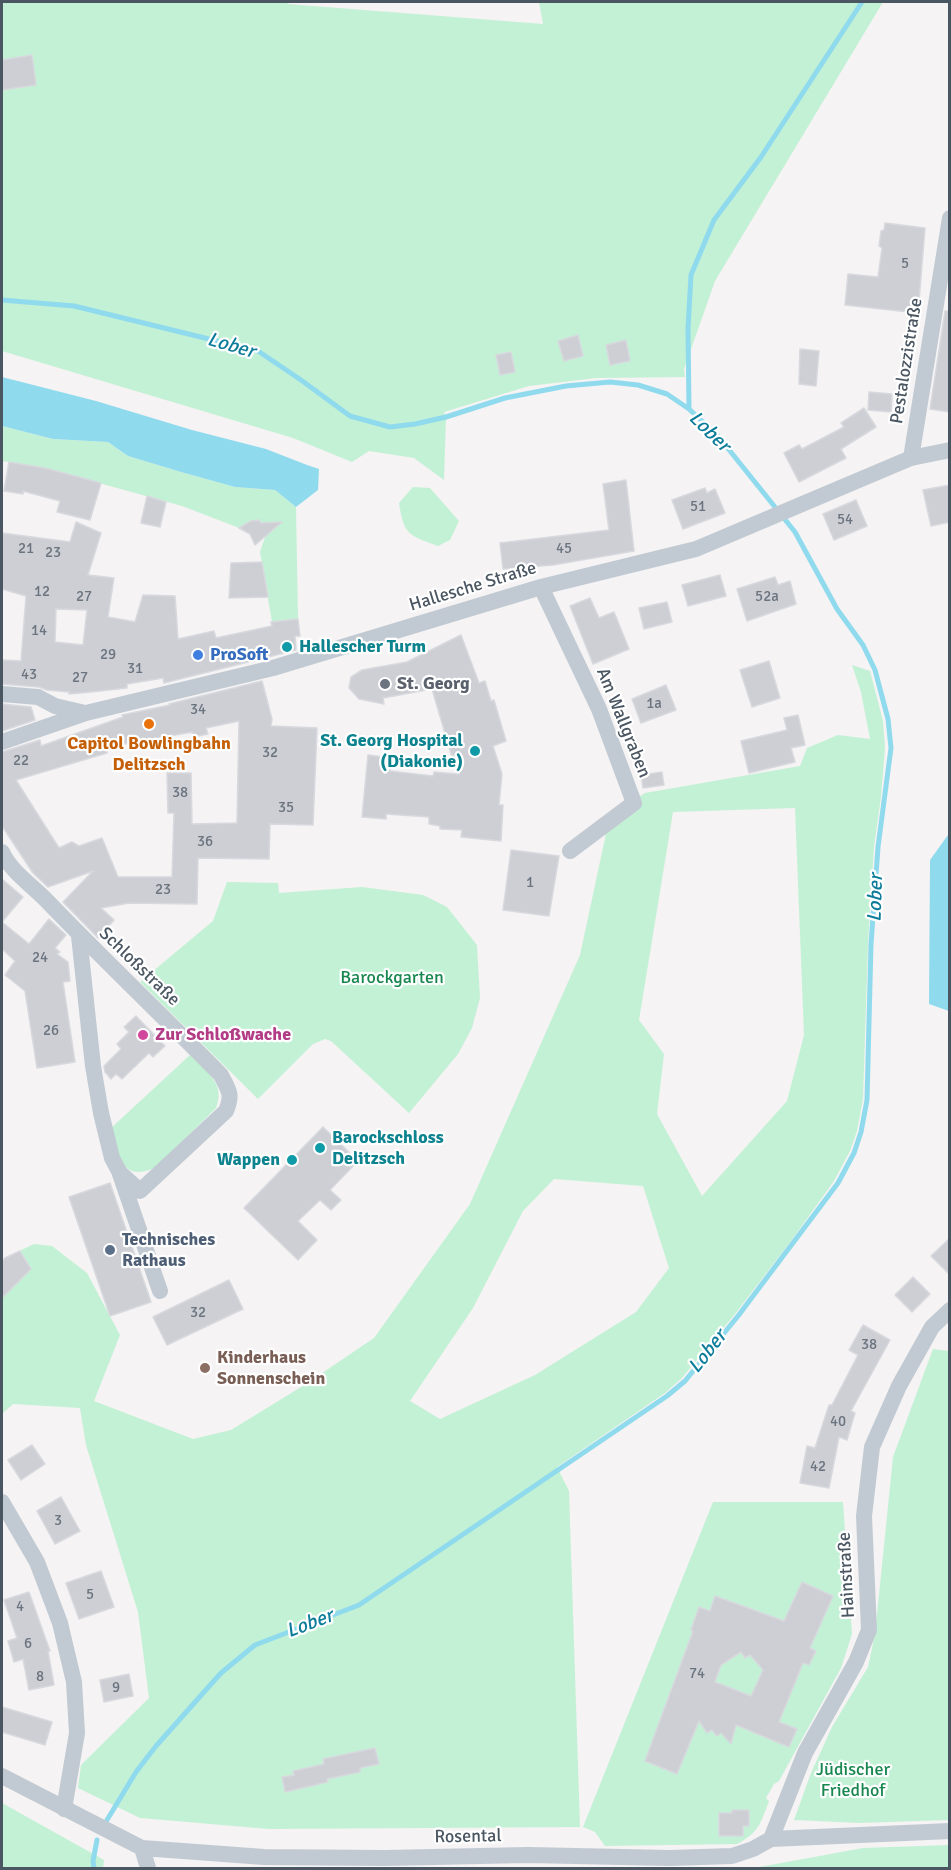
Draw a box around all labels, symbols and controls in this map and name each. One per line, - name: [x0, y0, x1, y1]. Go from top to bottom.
- house number: 5: [901, 255, 909, 273]
- street label: Pestalozzistraße: [886, 296, 928, 426]
- water label: Lober: [205, 328, 257, 364]
- water label: Lober: [683, 407, 735, 457]
- house number: 51: [690, 498, 706, 516]
- house number: 54: [837, 511, 853, 529]
- house number: 21: [18, 540, 34, 558]
- house number: 45: [556, 540, 572, 558]
- house number: 23: [45, 544, 61, 562]
- street label: Hallesche Straße: [407, 557, 539, 617]
- house number: 12: [34, 583, 50, 601]
- house number: 27: [76, 588, 92, 606]
- house number: 52a: [755, 588, 779, 606]
- house number: 14: [31, 622, 47, 640]
- place label: Hallescher Turm: [299, 636, 426, 658]
- marker: Hallescher Turm: [280, 640, 294, 654]
- place label: ProSoft: [210, 644, 268, 666]
- house number: 29: [100, 646, 116, 664]
- marker: ProSoft: [191, 648, 205, 662]
- house number: 31: [127, 660, 143, 678]
- street label: Am Wallgraben: [591, 665, 655, 781]
- house number: 43: [21, 666, 37, 684]
- house number: 27: [72, 669, 88, 687]
- place label: St. Georg: [397, 673, 470, 695]
- marker: St. Georg: [378, 677, 392, 691]
- house number: 1a: [646, 695, 662, 713]
- house number: 34: [190, 701, 206, 719]
- marker: Capitol Bowlingbahn Delitzsch: [142, 717, 156, 731]
- place label: St. Georg Hospital (Diakonie): [320, 730, 463, 772]
- place label: Capitol Bowlingbahn Delitzsch: [67, 733, 231, 776]
- house number: 32: [262, 744, 278, 762]
- marker: St. Georg Hospital (Diakonie): [468, 744, 482, 758]
- house number: 22: [13, 752, 29, 770]
- house number: 38: [172, 784, 188, 802]
- house number: 35: [278, 799, 294, 817]
- house number: 36: [197, 833, 213, 851]
- water label: Lober: [863, 873, 889, 923]
- house number: 1: [526, 874, 534, 892]
- house number: 23: [155, 881, 171, 899]
- street label: Schloßstraße: [94, 923, 184, 1011]
- house number: 24: [32, 949, 48, 967]
- park label: Barockgarten: [340, 967, 444, 989]
- house number: 26: [43, 1022, 59, 1040]
- place label: Zur Schloßwache: [155, 1024, 291, 1046]
- marker: Zur Schloßwache: [136, 1028, 150, 1042]
- place label: Barockschloss Delitzsch: [332, 1127, 444, 1170]
- marker: Barockschloss Delitzsch: [313, 1141, 327, 1155]
- place label: Wappen: [217, 1149, 280, 1171]
- marker: Wappen: [285, 1153, 299, 1167]
- place label: Technisches Rathaus: [122, 1229, 215, 1272]
- marker: Technisches Rathaus: [103, 1243, 117, 1257]
- house number: 32: [190, 1304, 206, 1322]
- water label: Lober: [684, 1326, 732, 1378]
- house number: 38: [861, 1336, 877, 1354]
- place label: Kinderhaus Sonnenschein: [217, 1347, 325, 1390]
- marker: Kinderhaus Sonnenschein: [198, 1361, 212, 1375]
- house number: 40: [830, 1413, 846, 1431]
- house number: 42: [810, 1458, 826, 1476]
- house number: 3: [54, 1512, 62, 1530]
- street label: Hainstraße: [834, 1531, 860, 1619]
- house number: 5: [86, 1586, 94, 1604]
- house number: 4: [16, 1598, 24, 1616]
- water label: Lober: [283, 1604, 337, 1644]
- house number: 6: [24, 1635, 32, 1653]
- house number: 74: [689, 1665, 705, 1683]
- house number: 8: [36, 1668, 44, 1686]
- house number: 9: [112, 1679, 120, 1697]
- park label: Jüdischer Friedhof: [816, 1759, 890, 1802]
- street label: Rosental: [434, 1826, 502, 1848]

